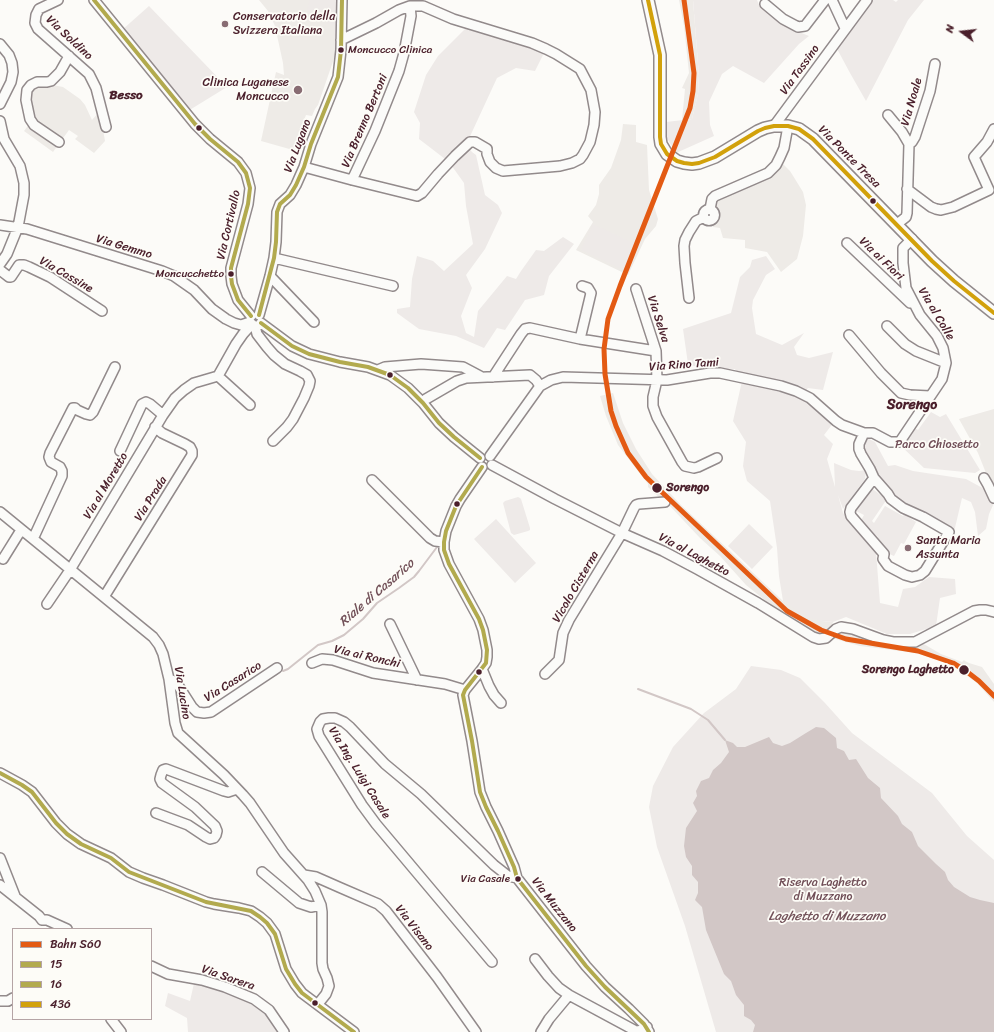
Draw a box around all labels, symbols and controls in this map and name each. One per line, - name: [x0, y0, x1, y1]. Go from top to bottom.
- place label: Conservatorio della Svizzera Italiana: [233, 10, 335, 38]
- north arrow: [942, 12, 982, 52]
- street label: Via Soldino: [43, 13, 95, 63]
- marker: Conservatorio della Svizzera Italiana: [220, 19, 230, 29]
- text: N: [940, 23, 960, 35]
- street label: Via Tassino: [777, 42, 823, 98]
- place label: Moncucco Clinica: [348, 43, 432, 57]
- marker: Moncucco Clinica: [336, 45, 346, 55]
- street label: Via Brenno Bertoni: [339, 72, 391, 170]
- place label: Clinica Luganese Moncucco: [202, 76, 289, 104]
- street label: Via Noale: [898, 76, 926, 128]
- marker: Clinica Luganese Moncucco: [292, 84, 304, 96]
- district label: Besso: [109, 88, 143, 104]
- street label: Via Lugano: [281, 117, 315, 175]
- unlabelled marker: [194, 123, 204, 133]
- street label: Via Ponte Tresa: [815, 123, 883, 191]
- street label: Via Cortivallo: [214, 189, 244, 261]
- unlabelled marker: [868, 196, 878, 206]
- street label: Via Gemmo: [94, 232, 154, 262]
- street label: Via ai Fiori: [856, 234, 906, 284]
- street label: Via Cassine: [37, 254, 95, 296]
- place label: Moncucchetto: [155, 267, 224, 281]
- marker: Moncucchetto: [226, 269, 236, 279]
- street label: Via al Colle: [915, 285, 957, 343]
- street label: Via Selva: [644, 294, 672, 344]
- street label: Via Rino Tami: [649, 355, 719, 375]
- unlabelled marker: [385, 370, 395, 380]
- district label: Sorengo: [887, 397, 937, 413]
- park label: Parco Chiosetto: [895, 438, 979, 452]
- street label: Via al Moretto: [81, 450, 131, 522]
- street label: Via Prada: [132, 474, 170, 524]
- marker: Sorengo: [650, 481, 664, 495]
- place label: Sorengo: [666, 481, 709, 495]
- unlabelled marker: [452, 499, 462, 509]
- street label: Via al Laghetto: [656, 530, 732, 580]
- place label: Santa Maria Assunta: [916, 534, 980, 562]
- marker: Santa Maria Assunta: [903, 543, 913, 553]
- street label: Vicolo Cisterna: [550, 549, 602, 625]
- water label: Riale di Casarico: [336, 556, 418, 630]
- street label: Via ai Ronchi: [333, 642, 401, 672]
- street label: Via Casarico: [202, 659, 264, 705]
- place label: Sorengo Laghetto: [862, 663, 954, 677]
- marker: Sorengo Laghetto: [957, 663, 971, 677]
- street label: Via Lucino: [171, 666, 193, 720]
- unlabelled marker: [474, 667, 484, 677]
- street label: Via Ing. Luigi Casale: [325, 724, 393, 822]
- place label: Via Casale: [461, 872, 510, 886]
- marker: Via Casale: [513, 874, 523, 884]
- street label: Via Muzzano: [528, 875, 580, 935]
- park label: Riserva Laghetto di Muzzano: [779, 876, 867, 904]
- street label: Via Visano: [392, 902, 436, 954]
- water label: Laghetto di Muzzano: [769, 909, 885, 925]
- legend: [12, 928, 152, 1020]
- text: Bahn S60: [50, 933, 101, 955]
- text: 15: [50, 953, 62, 975]
- street label: Via Sarera: [200, 962, 256, 994]
- text: 16: [50, 973, 62, 995]
- text: 436: [50, 993, 71, 1015]
- unlabelled marker: [310, 998, 320, 1008]

